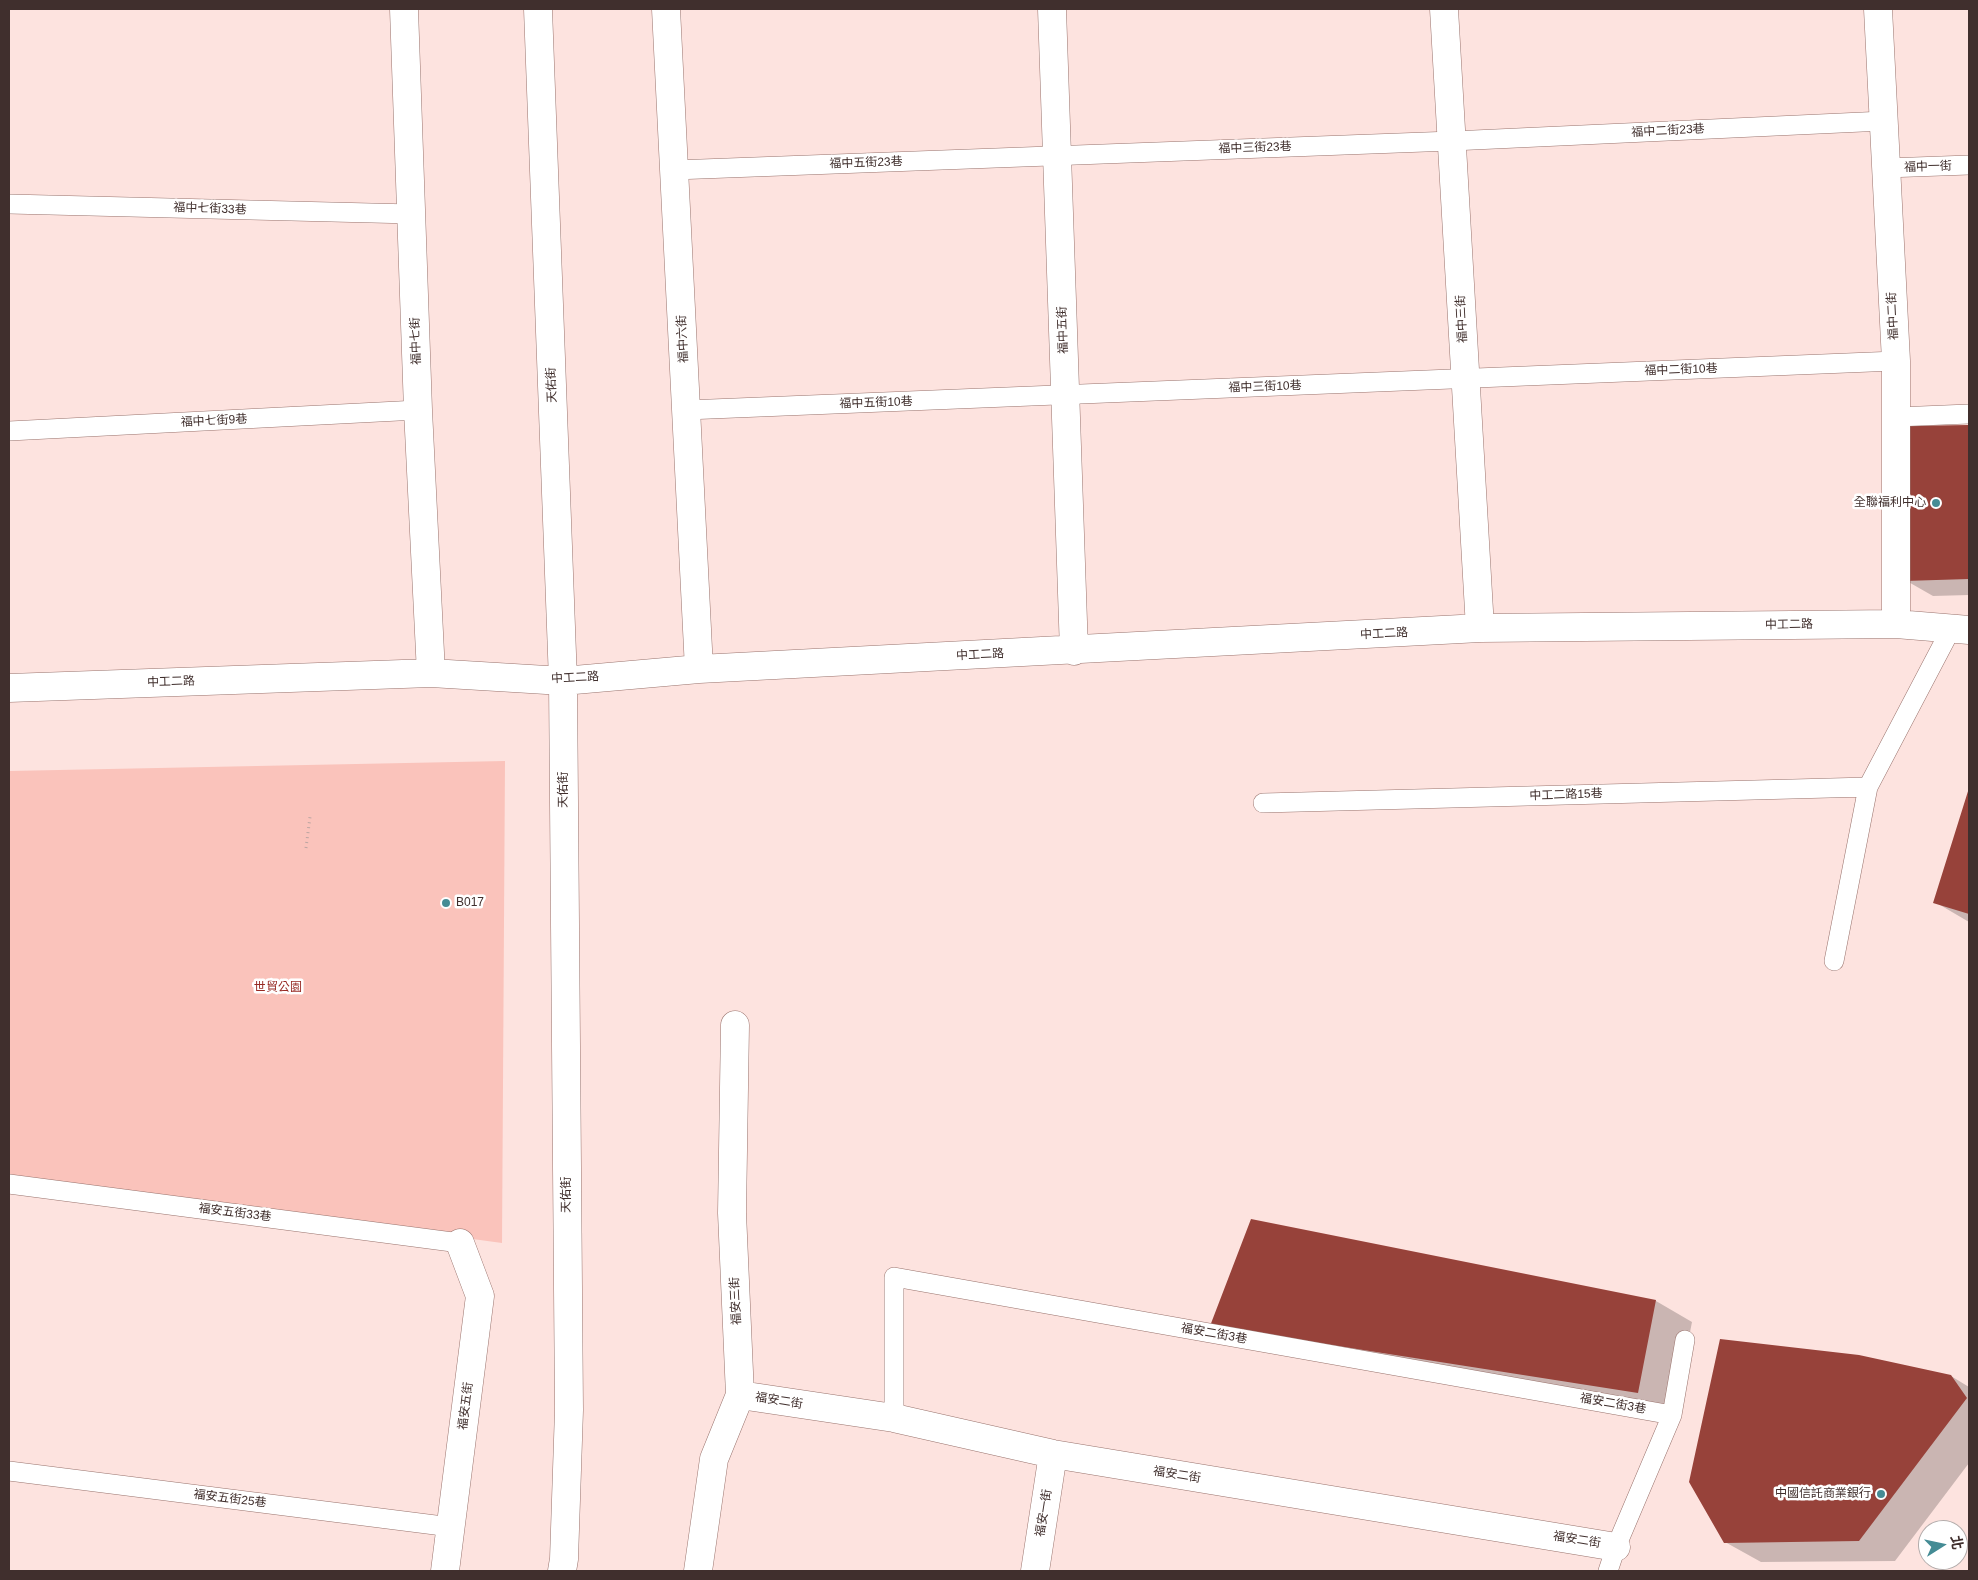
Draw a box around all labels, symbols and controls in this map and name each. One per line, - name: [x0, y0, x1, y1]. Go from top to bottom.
- street label: 福中二街23巷: [1631, 122, 1705, 140]
- street label: 福中三街23巷: [1218, 140, 1292, 156]
- street label: 福中五街23巷: [829, 155, 903, 171]
- street label: 福中一街: [1904, 159, 1952, 175]
- street label: 福中七街33巷: [173, 201, 247, 217]
- street label: 福中二街: [1885, 292, 1901, 340]
- street label: 福中三街: [1454, 295, 1470, 343]
- street label: 福中五街: [1055, 306, 1071, 354]
- street label: 福中六街: [675, 315, 691, 363]
- street label: 福中七街: [408, 317, 424, 365]
- street label: 福中二街10巷: [1644, 362, 1718, 378]
- street label: 天佑街: [544, 367, 560, 403]
- street label: 福中三街10巷: [1228, 379, 1302, 395]
- street label: 福中五街10巷: [839, 395, 913, 411]
- street label: 福中七街9巷: [180, 412, 248, 430]
- place label: 全聯福利中心: [1854, 496, 1926, 510]
- marker: 全聯福利中心: [1930, 497, 1942, 509]
- street label: 中工二路: [1765, 617, 1813, 633]
- street label: 中工二路: [1360, 626, 1408, 642]
- street label: 中工二路: [956, 647, 1004, 663]
- street label: 中工二路: [551, 670, 599, 686]
- street label: 中工二路: [147, 674, 195, 690]
- street label: 天佑街: [557, 772, 571, 808]
- street label: 中工二路15巷: [1529, 787, 1603, 803]
- place label: B017: [456, 896, 484, 910]
- marker: B017: [440, 897, 452, 909]
- park label: 世貿公園: [254, 981, 302, 995]
- street label: 天佑街: [560, 1177, 574, 1213]
- street label: 福安五街33巷: [198, 1201, 272, 1225]
- street label: 福安三街: [728, 1277, 744, 1325]
- street label: 福安二街3巷: [1180, 1321, 1248, 1347]
- street label: 福安五街: [456, 1381, 476, 1431]
- street label: 福安二街: [754, 1390, 804, 1412]
- street label: 福安二街3巷: [1579, 1391, 1647, 1417]
- street label: 福安二街: [1152, 1464, 1202, 1486]
- street label: 福安五街25巷: [193, 1487, 267, 1511]
- place label: 中國信託商業銀行: [1775, 1487, 1871, 1501]
- street label: 福安一街: [1033, 1488, 1055, 1538]
- marker: 中國信託商業銀行: [1875, 1488, 1887, 1500]
- north arrow: [1918, 1520, 1968, 1570]
- street label: 福安二街: [1552, 1529, 1602, 1551]
- text: 北: [1948, 1534, 1966, 1551]

